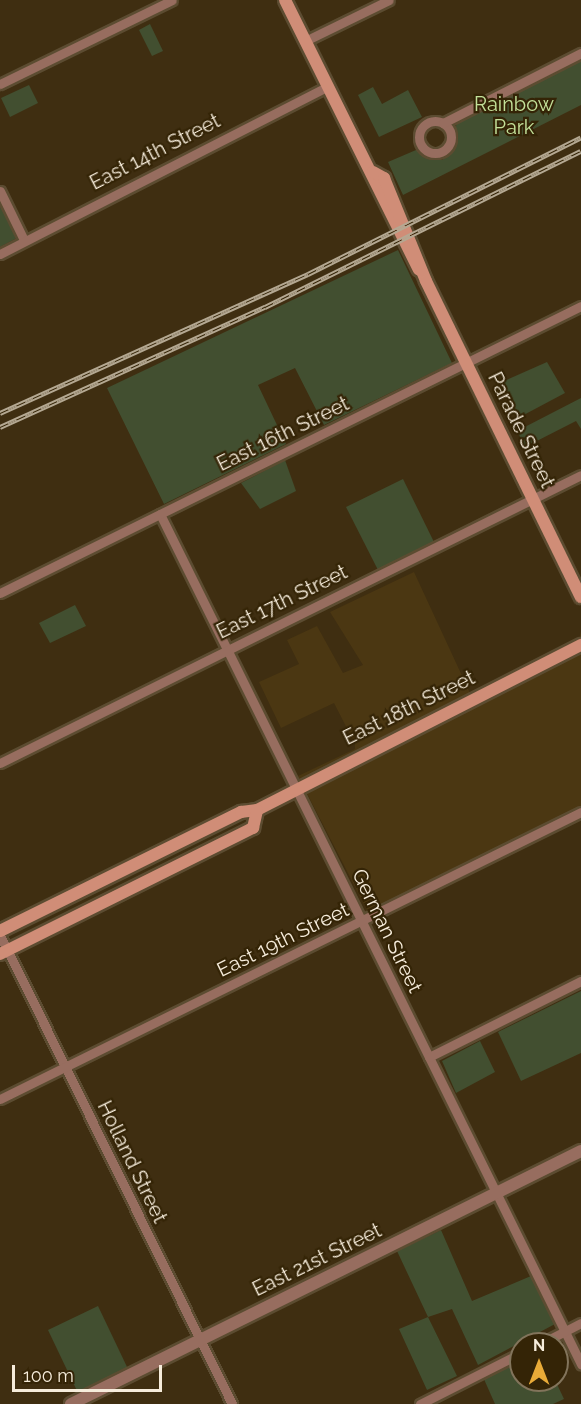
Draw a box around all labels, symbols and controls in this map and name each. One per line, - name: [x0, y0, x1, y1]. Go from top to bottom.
- park label: Rainbow Park: [474, 92, 554, 139]
- street label: East 14th Street: [86, 109, 224, 195]
- street label: Parade Street: [483, 368, 559, 492]
- street label: East 16th Street: [213, 392, 353, 476]
- street label: East 17th Street: [213, 560, 351, 644]
- street label: East 18th Street: [339, 666, 479, 750]
- street label: German Street: [347, 865, 427, 997]
- street label: East 19th Street: [213, 898, 353, 982]
- street label: Holland Street: [92, 1097, 172, 1227]
- street label: East 21st Street: [249, 1218, 385, 1302]
- north arrow: [509, 1332, 569, 1392]
- text: N: [533, 1336, 545, 1355]
- scale bar: [15, 1353, 165, 1391]
- text: 100 m: [23, 1365, 74, 1386]

